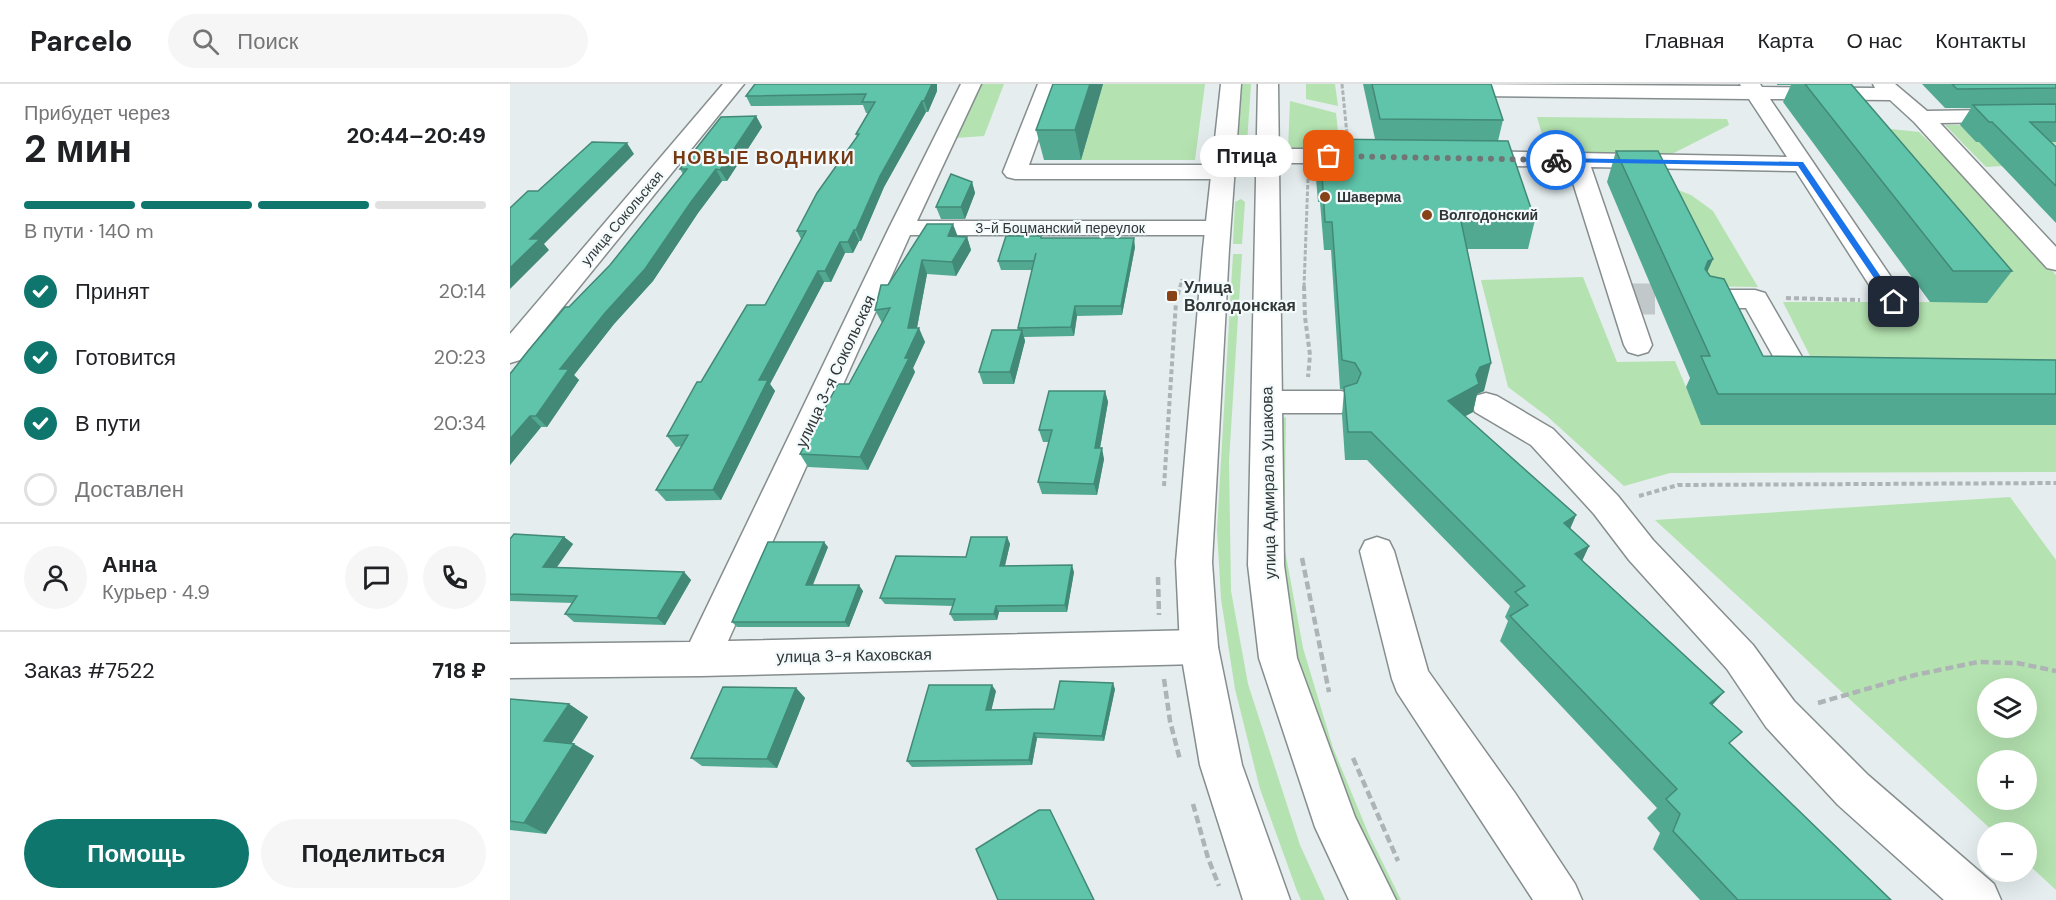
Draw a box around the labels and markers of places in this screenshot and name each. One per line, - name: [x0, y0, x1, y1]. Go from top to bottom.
- pin: [1303, 130, 1354, 181]
- callout: Птица: [1200, 135, 1293, 177]
- place label: Шаверма: [1337, 188, 1402, 206]
- marker: Шаверма: [1318, 190, 1332, 204]
- place label: Волгодонский: [1439, 206, 1538, 224]
- marker: Волгодонский: [1420, 208, 1434, 222]
- pin: [1868, 276, 1919, 327]
- place label: Улица Волгодонская: [1184, 277, 1296, 316]
- marker: Улица Волгодонская: [1165, 289, 1179, 303]

